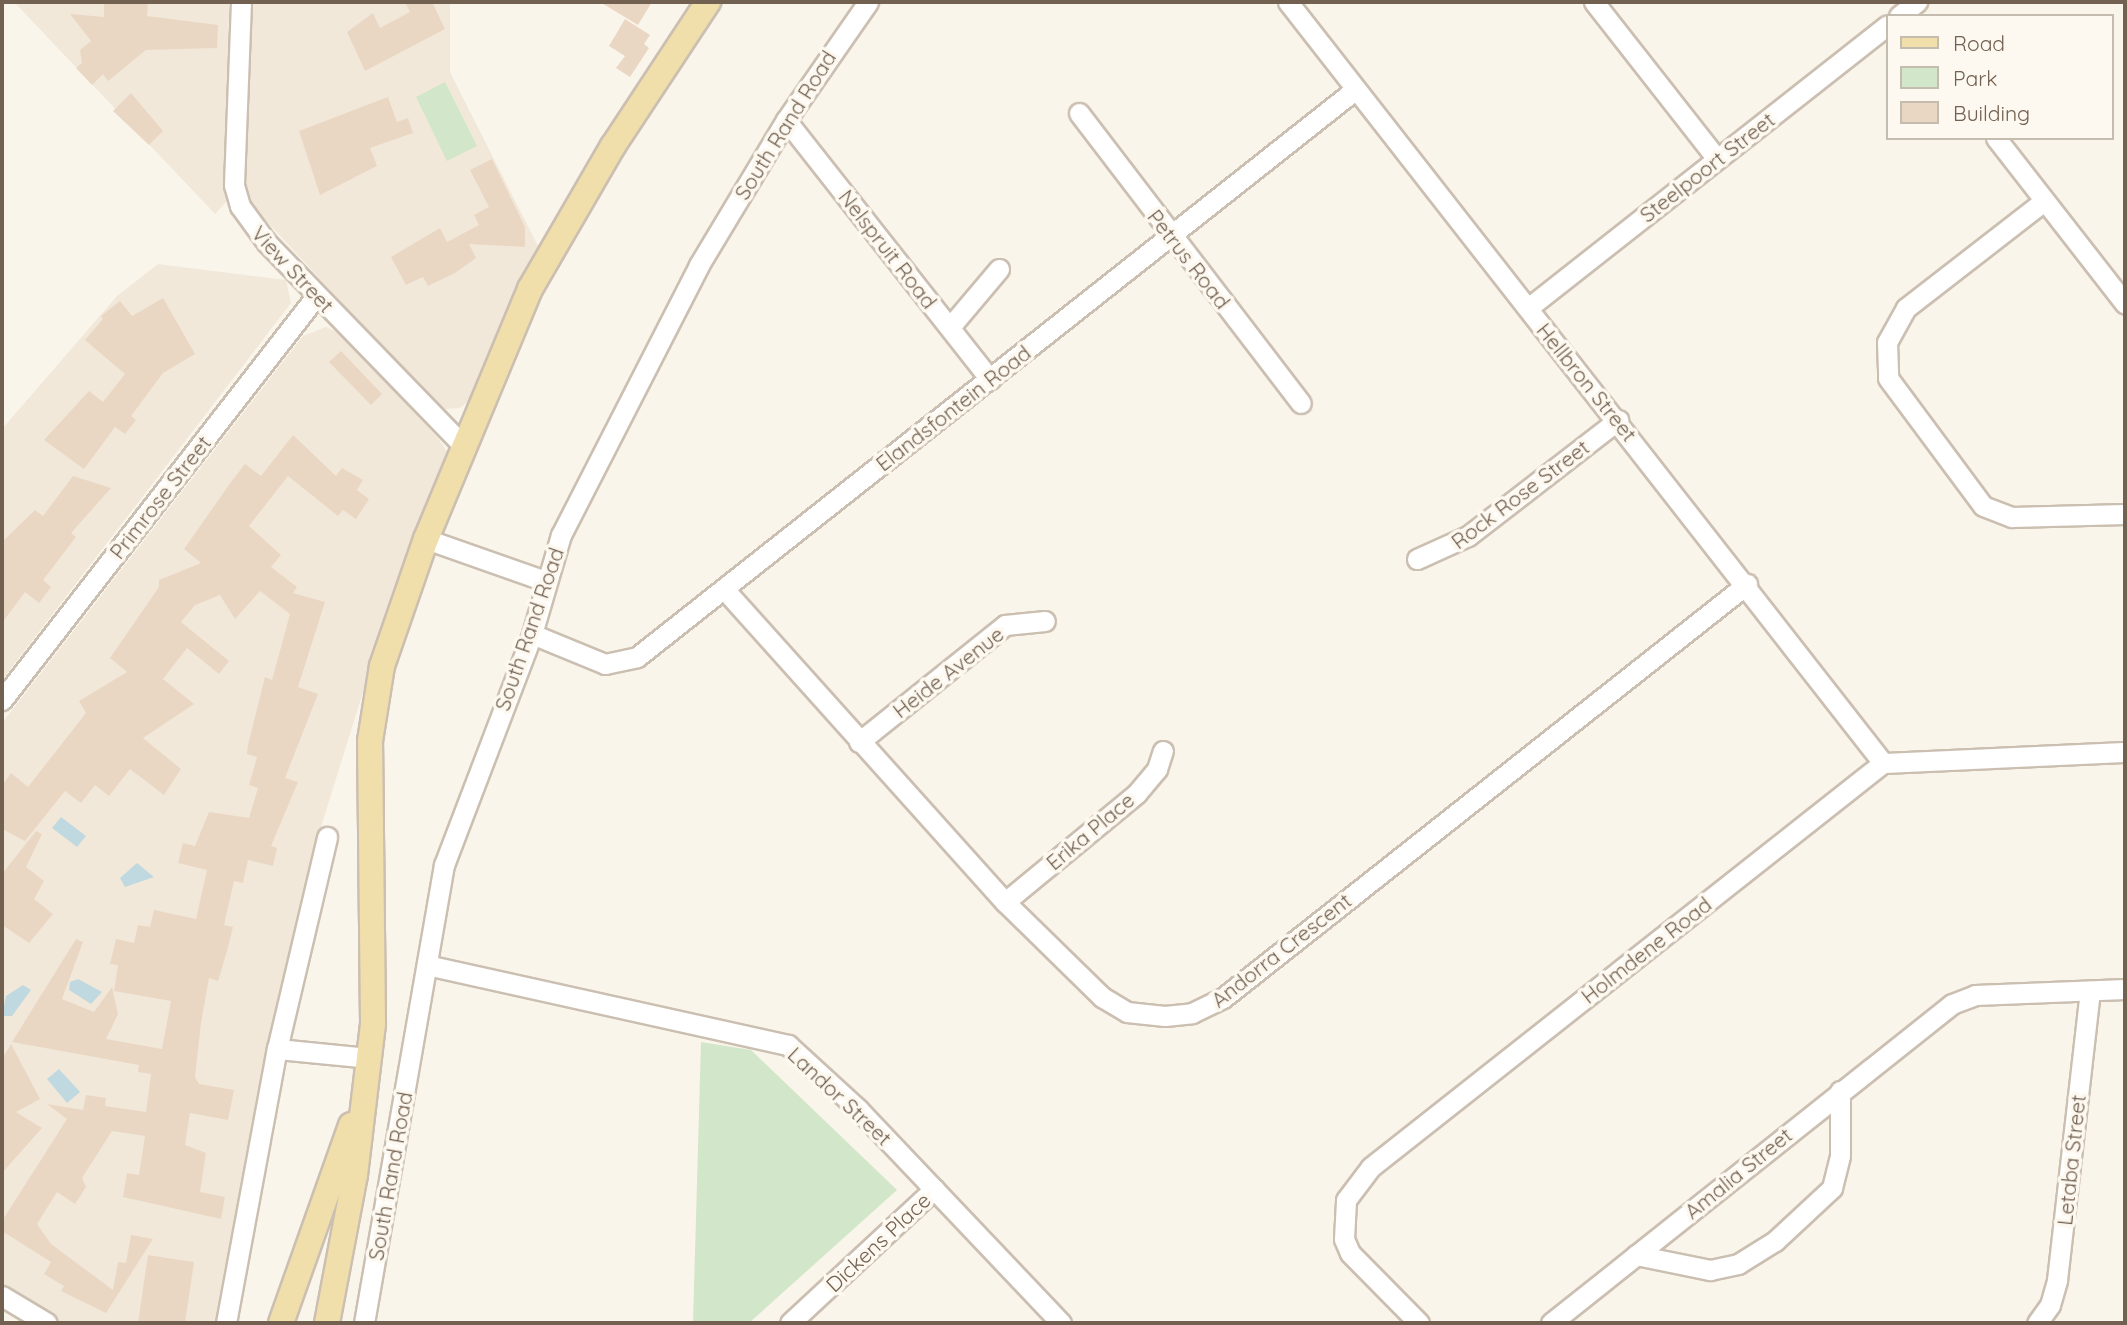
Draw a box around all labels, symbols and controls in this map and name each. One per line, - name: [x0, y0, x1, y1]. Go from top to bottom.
- legend: [1885, 14, 2113, 140]
- text: Road: [1953, 30, 2005, 56]
- street label: South Rand Road: [729, 46, 841, 204]
- text: Park: [1953, 65, 1997, 91]
- text: Building: [1953, 100, 2030, 126]
- street label: Steelpoort Street: [1635, 107, 1779, 227]
- street label: Nelspruit Road: [834, 184, 942, 314]
- street label: Petrus Road: [1142, 204, 1236, 314]
- street label: View Street: [247, 220, 339, 318]
- street label: Hellbron Street: [1532, 318, 1642, 446]
- street label: Elandsfontein Road: [871, 340, 1035, 476]
- street label: Primrose Street: [104, 430, 216, 564]
- street label: Rock Rose Street: [1446, 434, 1594, 554]
- street label: South Rand Road: [489, 544, 569, 714]
- street label: Heide Avenue: [888, 621, 1008, 723]
- street label: Erika Place: [1041, 787, 1139, 875]
- street label: Andorra Crescent: [1206, 888, 1356, 1012]
- street label: Holmdene Road: [1576, 891, 1716, 1009]
- street label: Landor Street: [783, 1042, 897, 1150]
- street label: South Rand Road: [363, 1090, 417, 1262]
- street label: Letaba Street: [2052, 1093, 2090, 1227]
- street label: Amalia Street: [1679, 1122, 1797, 1224]
- street label: Dickens Place: [821, 1187, 935, 1297]

